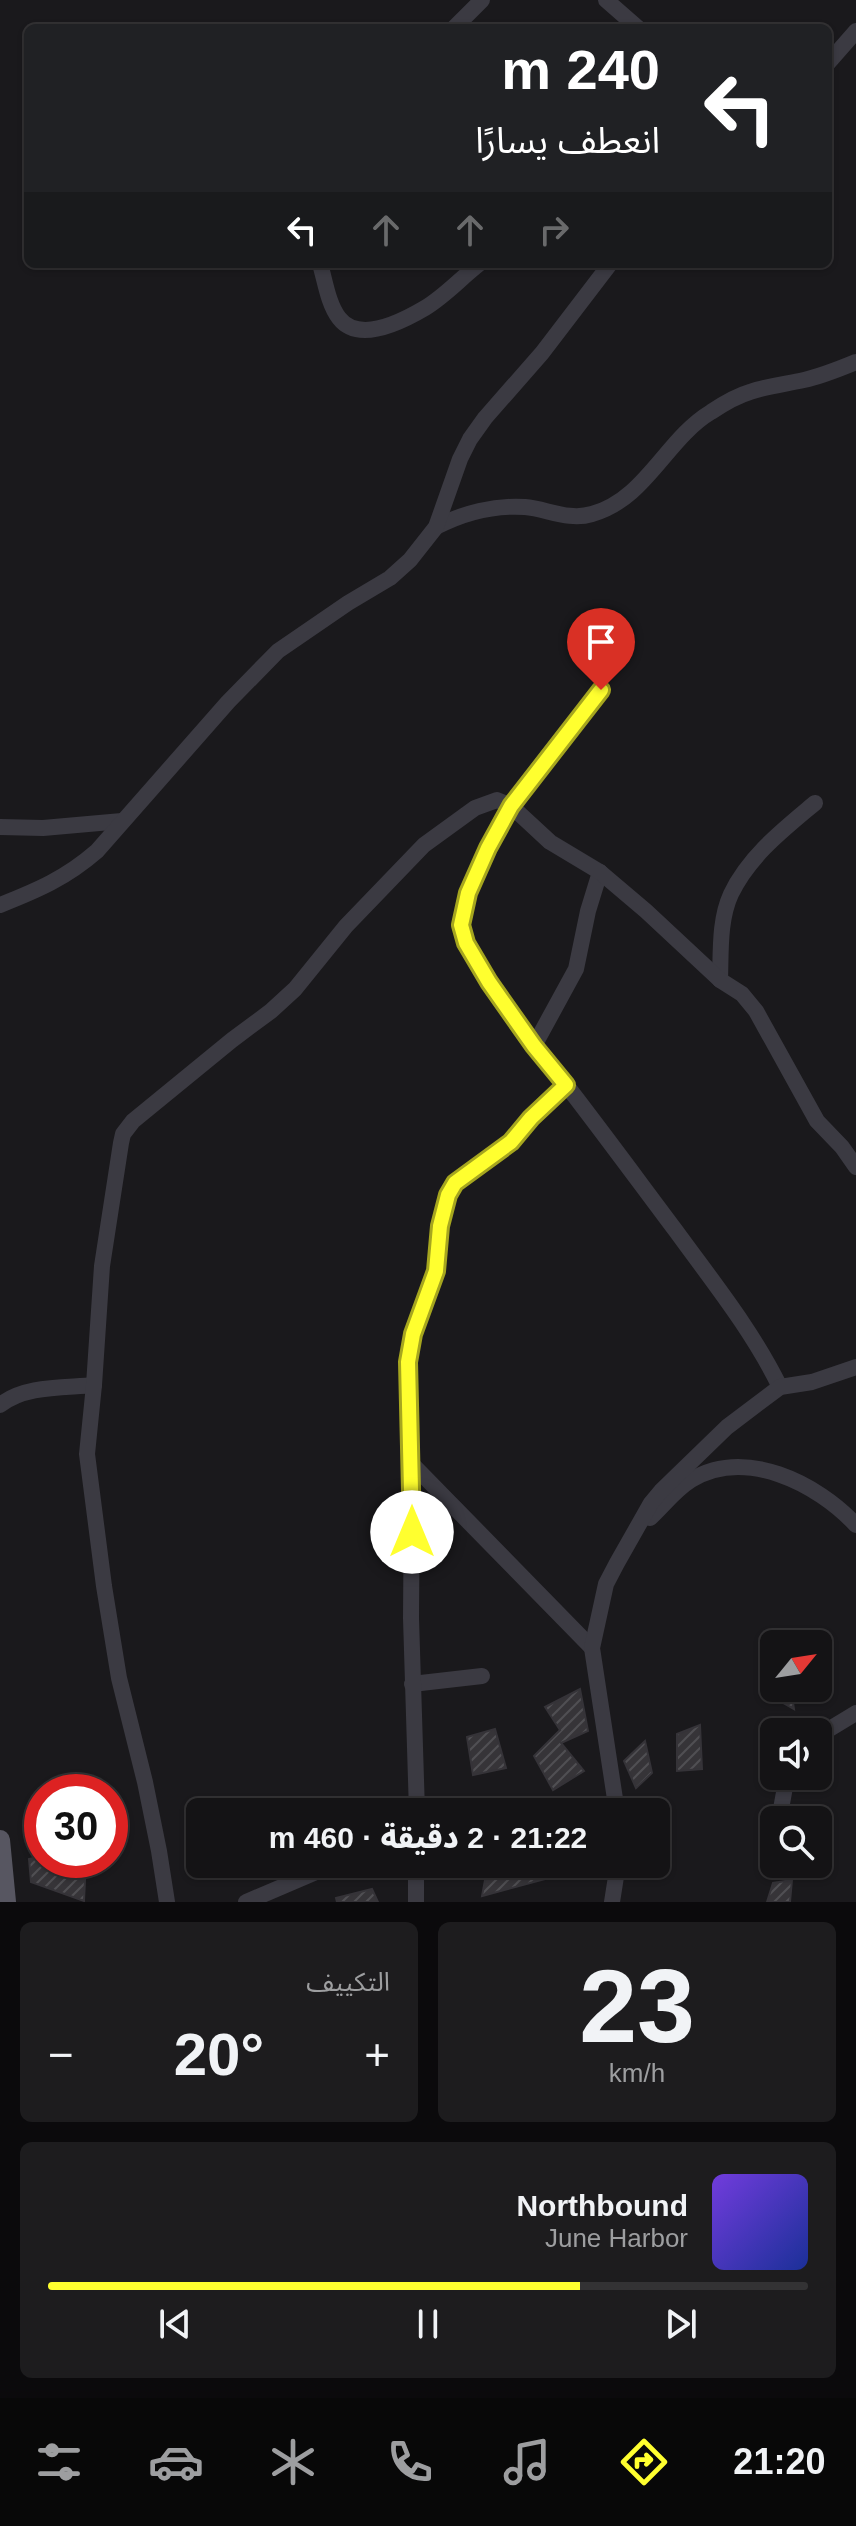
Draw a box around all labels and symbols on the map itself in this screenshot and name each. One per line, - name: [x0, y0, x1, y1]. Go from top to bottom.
- pin: [567, 608, 635, 690]
- position arrow: [370, 1490, 454, 1574]
- north arrow: [760, 1630, 832, 1702]
- speed limit sign: 30: [24, 1774, 128, 1878]

